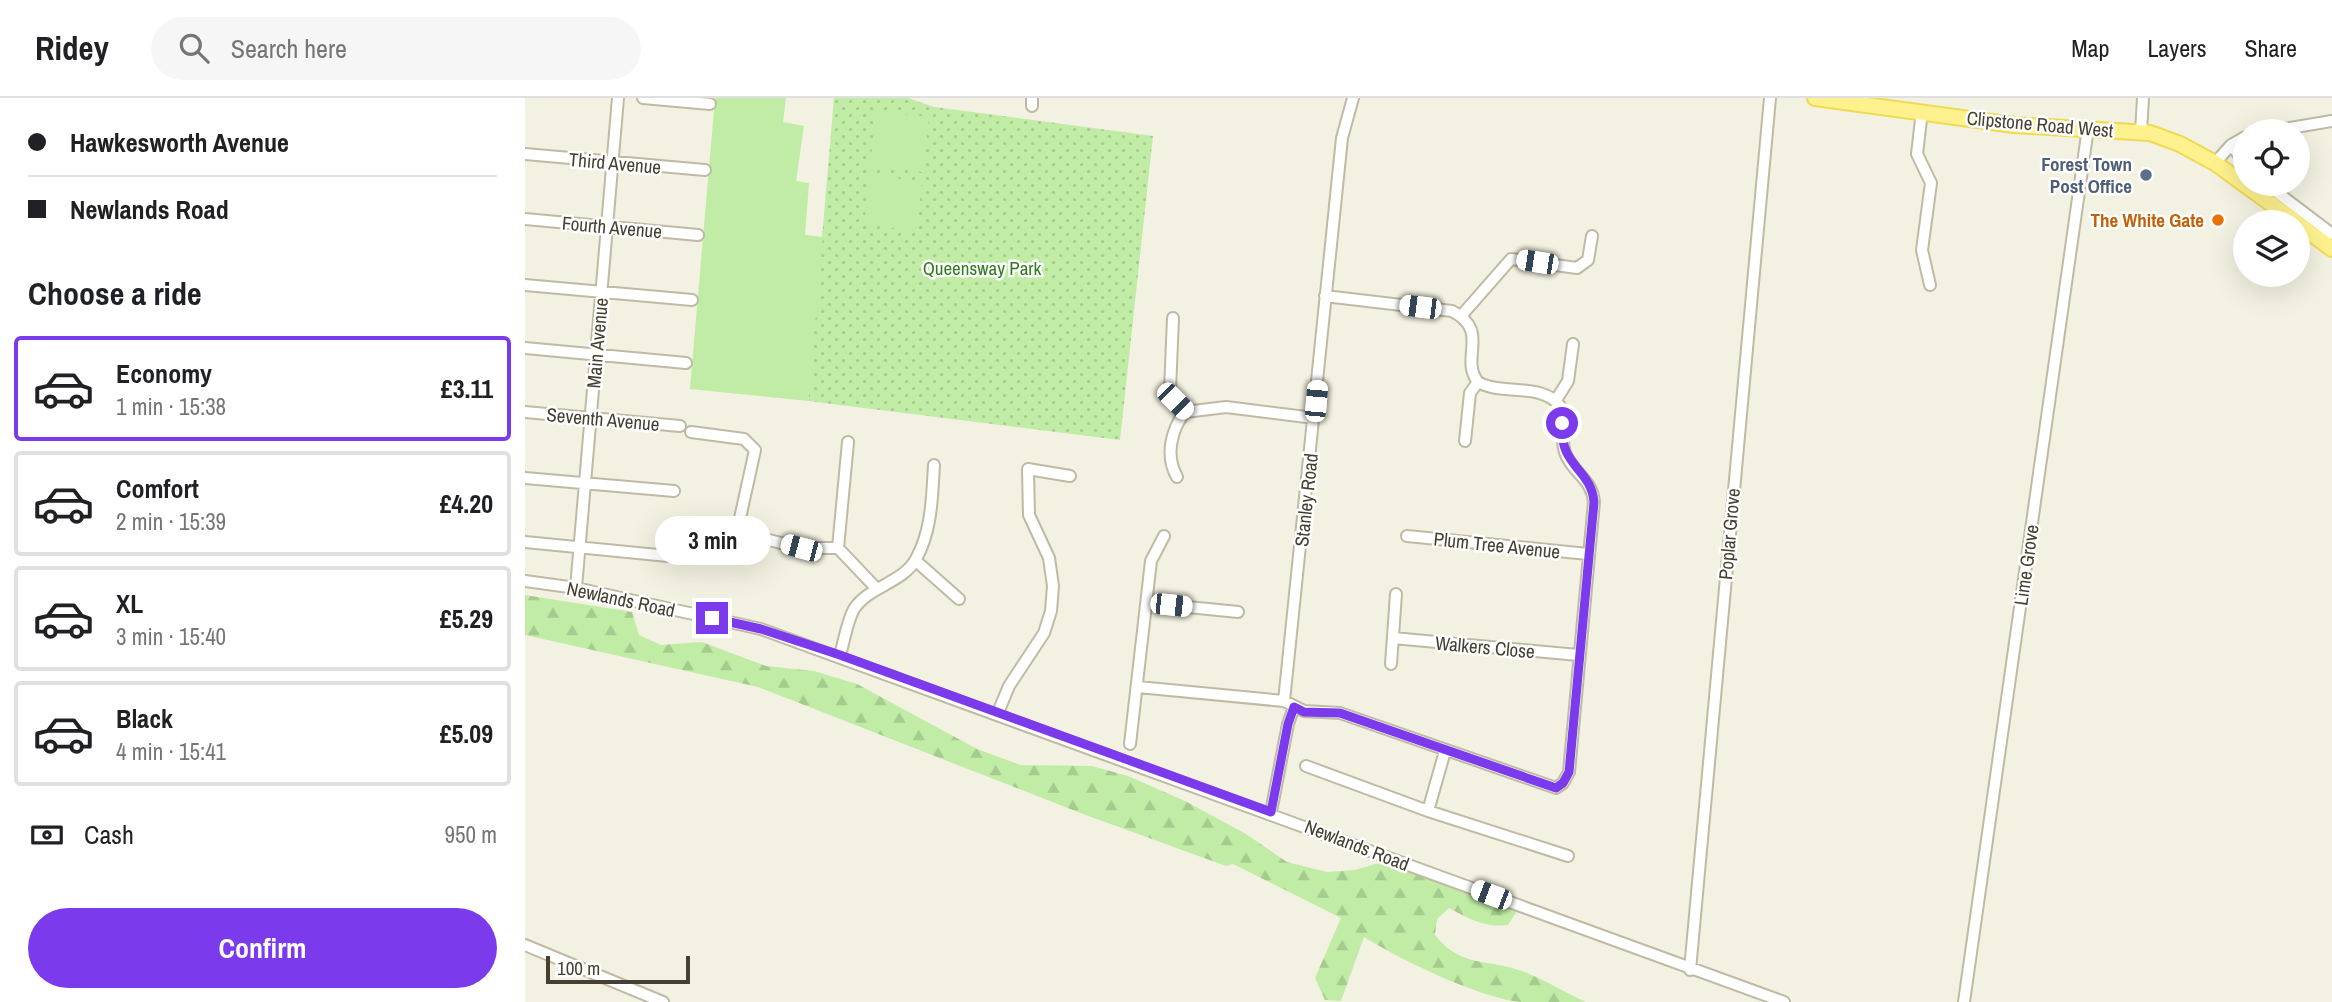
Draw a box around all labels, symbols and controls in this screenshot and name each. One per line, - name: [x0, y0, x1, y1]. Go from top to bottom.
- search box: [151, 17, 641, 80]
- text: Ridey: [35, 26, 109, 70]
- icon: search: [175, 29, 213, 67]
- text: Search here: [231, 31, 347, 66]
- text: Map: [2071, 32, 2109, 64]
- text: Layers: [2147, 32, 2206, 64]
- text: Share: [2244, 32, 2297, 64]
- street label: Clipstone Road West: [1966, 105, 2115, 143]
- map controls: [2233, 119, 2310, 287]
- button: locate: [2233, 119, 2310, 196]
- text: Hawkesworth Avenue: [70, 125, 289, 160]
- street label: Third Avenue: [568, 146, 662, 180]
- place label: Forest Town Post Office: [2041, 151, 2132, 199]
- marker: Forest Town Post Office: [2138, 167, 2154, 183]
- text: Newlands Road: [70, 192, 229, 227]
- place label: The White Gate: [2091, 207, 2204, 233]
- street label: Fourth Avenue: [561, 210, 663, 244]
- button: layers: [2233, 210, 2310, 287]
- marker: The White Gate: [2210, 212, 2226, 228]
- car: [1515, 248, 1560, 276]
- park label: Queensway Park: [923, 255, 1042, 281]
- text: Choose a ride: [28, 272, 202, 315]
- car: [1398, 294, 1443, 320]
- street label: Main Avenue: [580, 297, 614, 389]
- text: Economy: [116, 356, 212, 391]
- icon: car: [32, 357, 95, 420]
- text: £3.11: [441, 371, 493, 406]
- car: [1153, 379, 1198, 423]
- car: [1304, 379, 1329, 423]
- text: 1 min · 15:38: [116, 391, 226, 422]
- street label: Seventh Avenue: [545, 401, 661, 437]
- route start: [1546, 407, 1578, 439]
- street label: Stanley Road: [1288, 452, 1324, 548]
- text: Comfort: [116, 471, 199, 506]
- icon: car: [32, 472, 95, 535]
- text: £4.20: [440, 486, 493, 521]
- street label: Poplar Grove: [1712, 487, 1746, 581]
- text: 2 min · 15:39: [116, 506, 226, 537]
- callout: 3 min: [654, 517, 770, 566]
- street label: Lime Grove: [2007, 523, 2045, 607]
- text: 3 min: [688, 525, 738, 556]
- street label: Plum Tree Avenue: [1432, 525, 1562, 565]
- car: [778, 532, 825, 564]
- street label: Newlands Road: [565, 575, 677, 623]
- text: XL: [116, 586, 143, 621]
- icon: car: [32, 587, 95, 650]
- car: [1150, 592, 1193, 618]
- text: £5.29: [440, 601, 493, 636]
- route end: [696, 602, 728, 634]
- text: 3 min · 15:40: [116, 621, 226, 652]
- street label: Walkers Close: [1434, 630, 1536, 664]
- text: Black: [116, 701, 173, 736]
- icon: car: [32, 702, 95, 765]
- text: £5.09: [440, 716, 493, 751]
- text: 4 min · 15:41: [116, 736, 226, 767]
- street label: Newlands Road: [1301, 813, 1413, 877]
- icon: cash: [28, 816, 66, 854]
- text: Cash: [84, 817, 134, 852]
- text: 950 m: [445, 819, 497, 850]
- car: [1468, 878, 1515, 912]
- button: Confirm: [28, 908, 497, 988]
- scale bar: [546, 953, 689, 985]
- text: 100 m: [557, 955, 600, 981]

